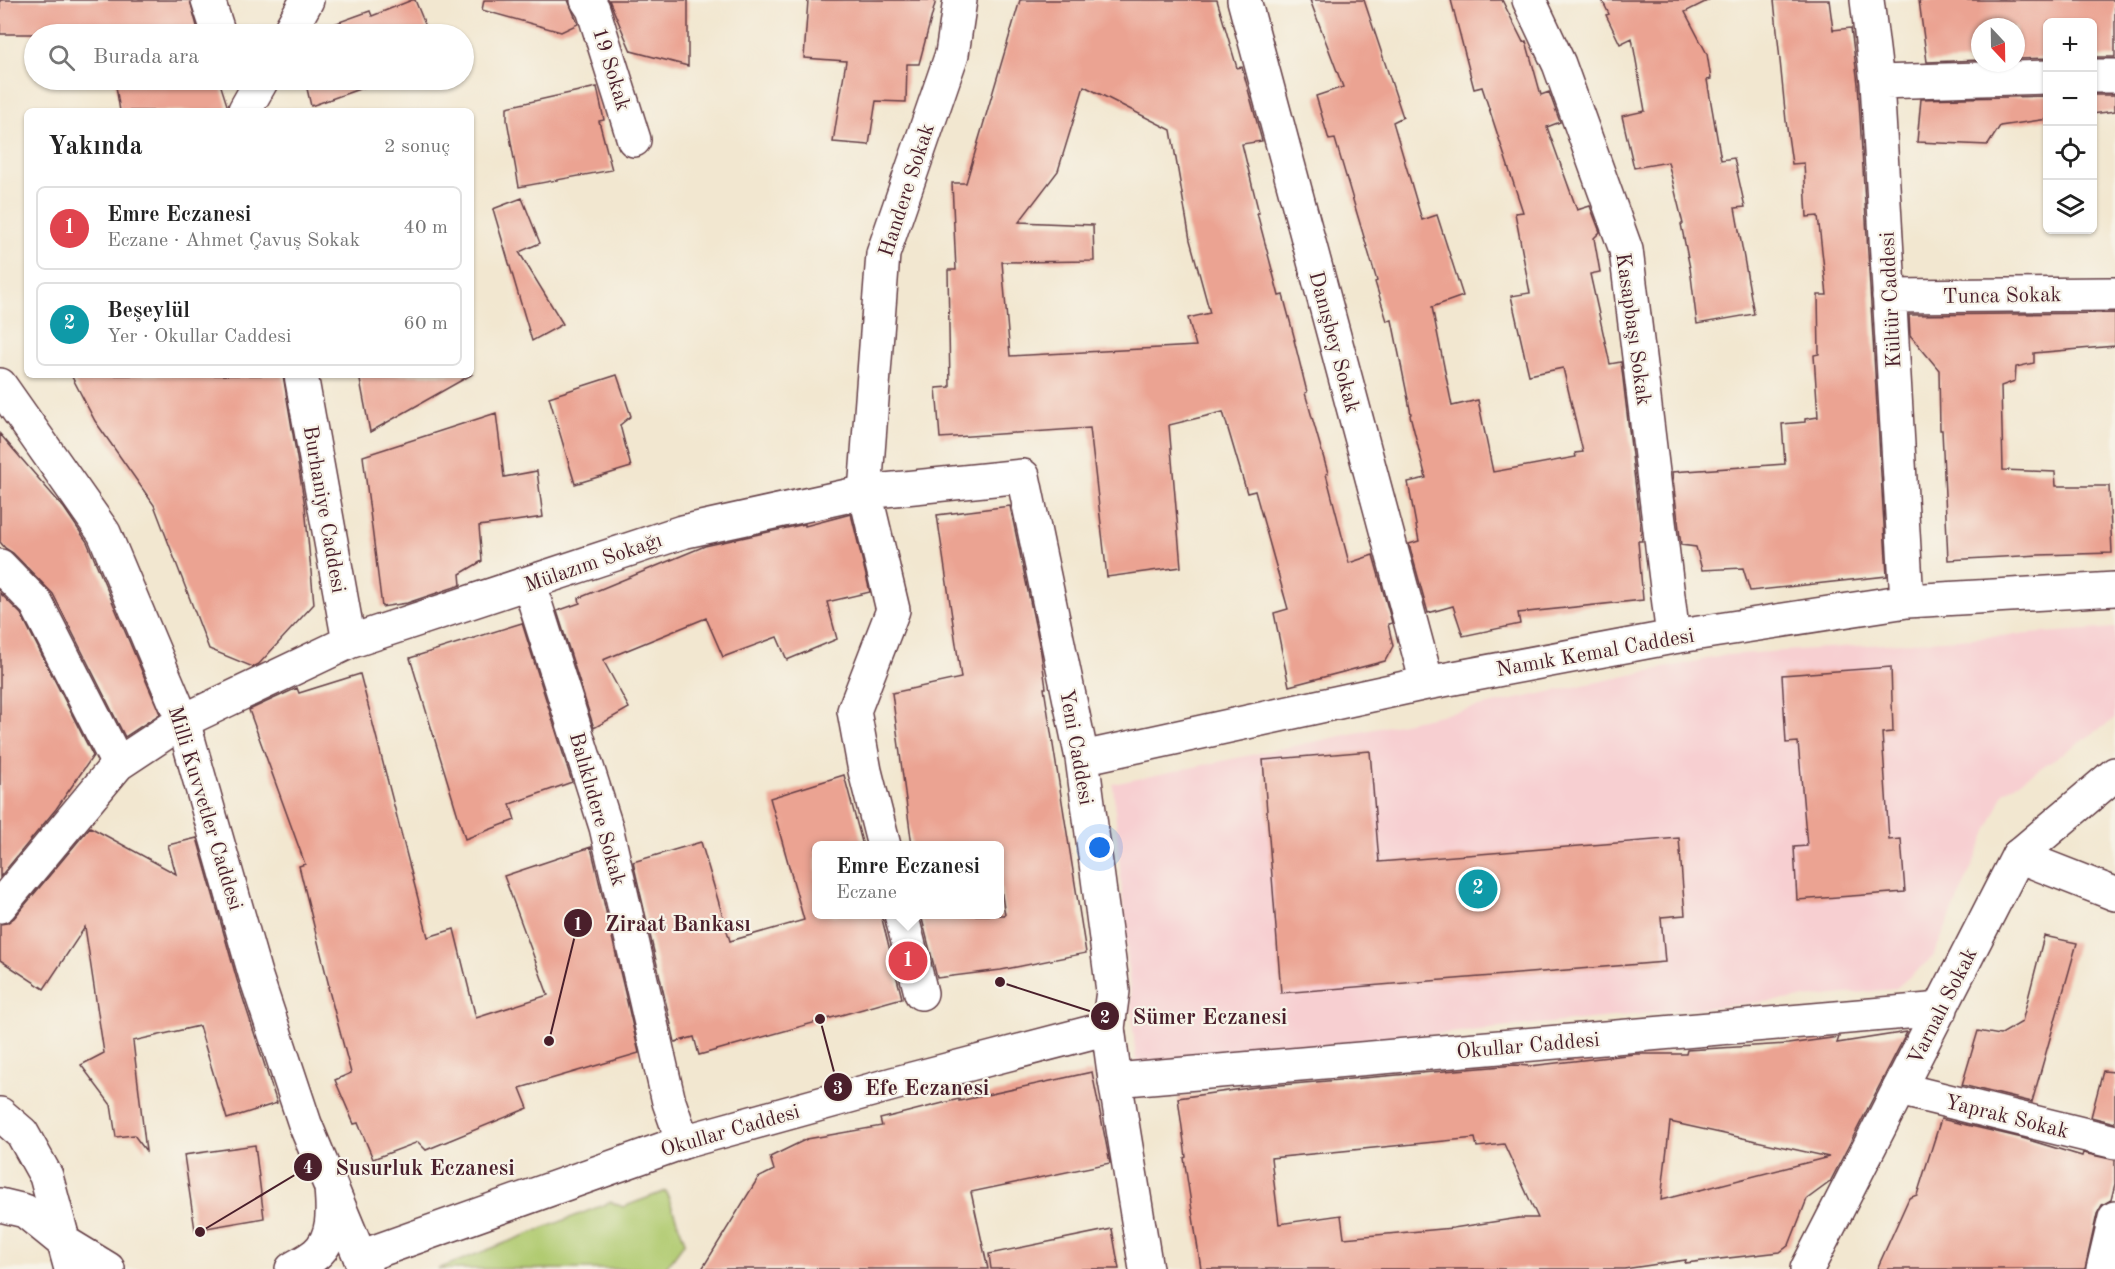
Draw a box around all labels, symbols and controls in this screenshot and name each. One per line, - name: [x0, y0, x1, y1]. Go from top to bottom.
- north arrow: [1971, 18, 2025, 72]
- map controls: [2043, 18, 2097, 234]
- button: +: [2043, 18, 2097, 72]
- search box: [24, 24, 474, 90]
- street label: 19 Sokak: [588, 25, 633, 114]
- icon: search: [45, 41, 78, 74]
- text: Burada ara: [93, 46, 199, 68]
- button: −: [2043, 72, 2097, 126]
- street label: Handere Sokak: [876, 121, 939, 260]
- button: locate: [2043, 126, 2097, 180]
- text: Yakında: [48, 134, 143, 160]
- text: 2 sonuç: [384, 137, 450, 157]
- button: layers: [2043, 180, 2097, 234]
- text: Emre Eczanesi: [107, 204, 251, 226]
- text: 1: [64, 218, 75, 238]
- text: 40 m: [403, 218, 448, 238]
- text: Eczane · Ahmet Çavuş Sokak: [107, 231, 360, 251]
- street label: Kültür Caddesi: [1877, 231, 1906, 369]
- street label: Kasapbaşı Sokak: [1611, 251, 1654, 407]
- street label: Danışbey Sokak: [1305, 269, 1363, 416]
- street label: Tunca Sokak: [1943, 285, 2062, 308]
- text: Beşeylül: [107, 300, 190, 322]
- text: 2: [64, 314, 75, 334]
- text: 60 m: [403, 314, 448, 334]
- text: Yer · Okullar Caddesi: [107, 327, 291, 347]
- street label: Burhaniye Caddesi: [298, 424, 349, 595]
- street label: Mülazım Sokağı: [522, 530, 665, 597]
- street label: Namık Kemal Caddesi: [1495, 626, 1696, 681]
- street label: Yeni Caddesi: [1055, 688, 1096, 807]
- street label: Milli Kuvvetler Caddesi: [164, 704, 246, 913]
- street label: Balıklıdere Sokak: [565, 730, 629, 889]
- your location: [1085, 833, 1114, 862]
- popup: [812, 841, 1004, 919]
- text: Emre Eczanesi: [836, 856, 980, 878]
- pin: 2: [1458, 866, 1498, 912]
- text: Eczane: [836, 883, 897, 903]
- callout: Ziraat Bankası: [563, 903, 763, 943]
- text: Ziraat Bankası: [605, 914, 751, 936]
- text: 1: [573, 916, 583, 934]
- pin: 1: [888, 938, 928, 984]
- street label: Varnalı Sokak: [1905, 945, 1982, 1069]
- callout: Sümer Eczanesi: [1090, 996, 1299, 1036]
- text: Sümer Eczanesi: [1133, 1007, 1287, 1029]
- text: 2: [1100, 1009, 1110, 1027]
- street label: Okullar Caddesi: [1456, 1030, 1601, 1063]
- callout: Efe Eczanesi: [823, 1067, 1002, 1107]
- text: Efe Eczanesi: [865, 1078, 989, 1100]
- text: 3: [833, 1080, 843, 1098]
- street label: Yaprak Sokak: [1943, 1092, 2071, 1143]
- street label: Okullar Caddesi: [658, 1102, 802, 1161]
- callout: Susurluk Eczanesi: [293, 1147, 526, 1187]
- text: Susurluk Eczanesi: [335, 1158, 515, 1180]
- text: 4: [303, 1159, 313, 1177]

